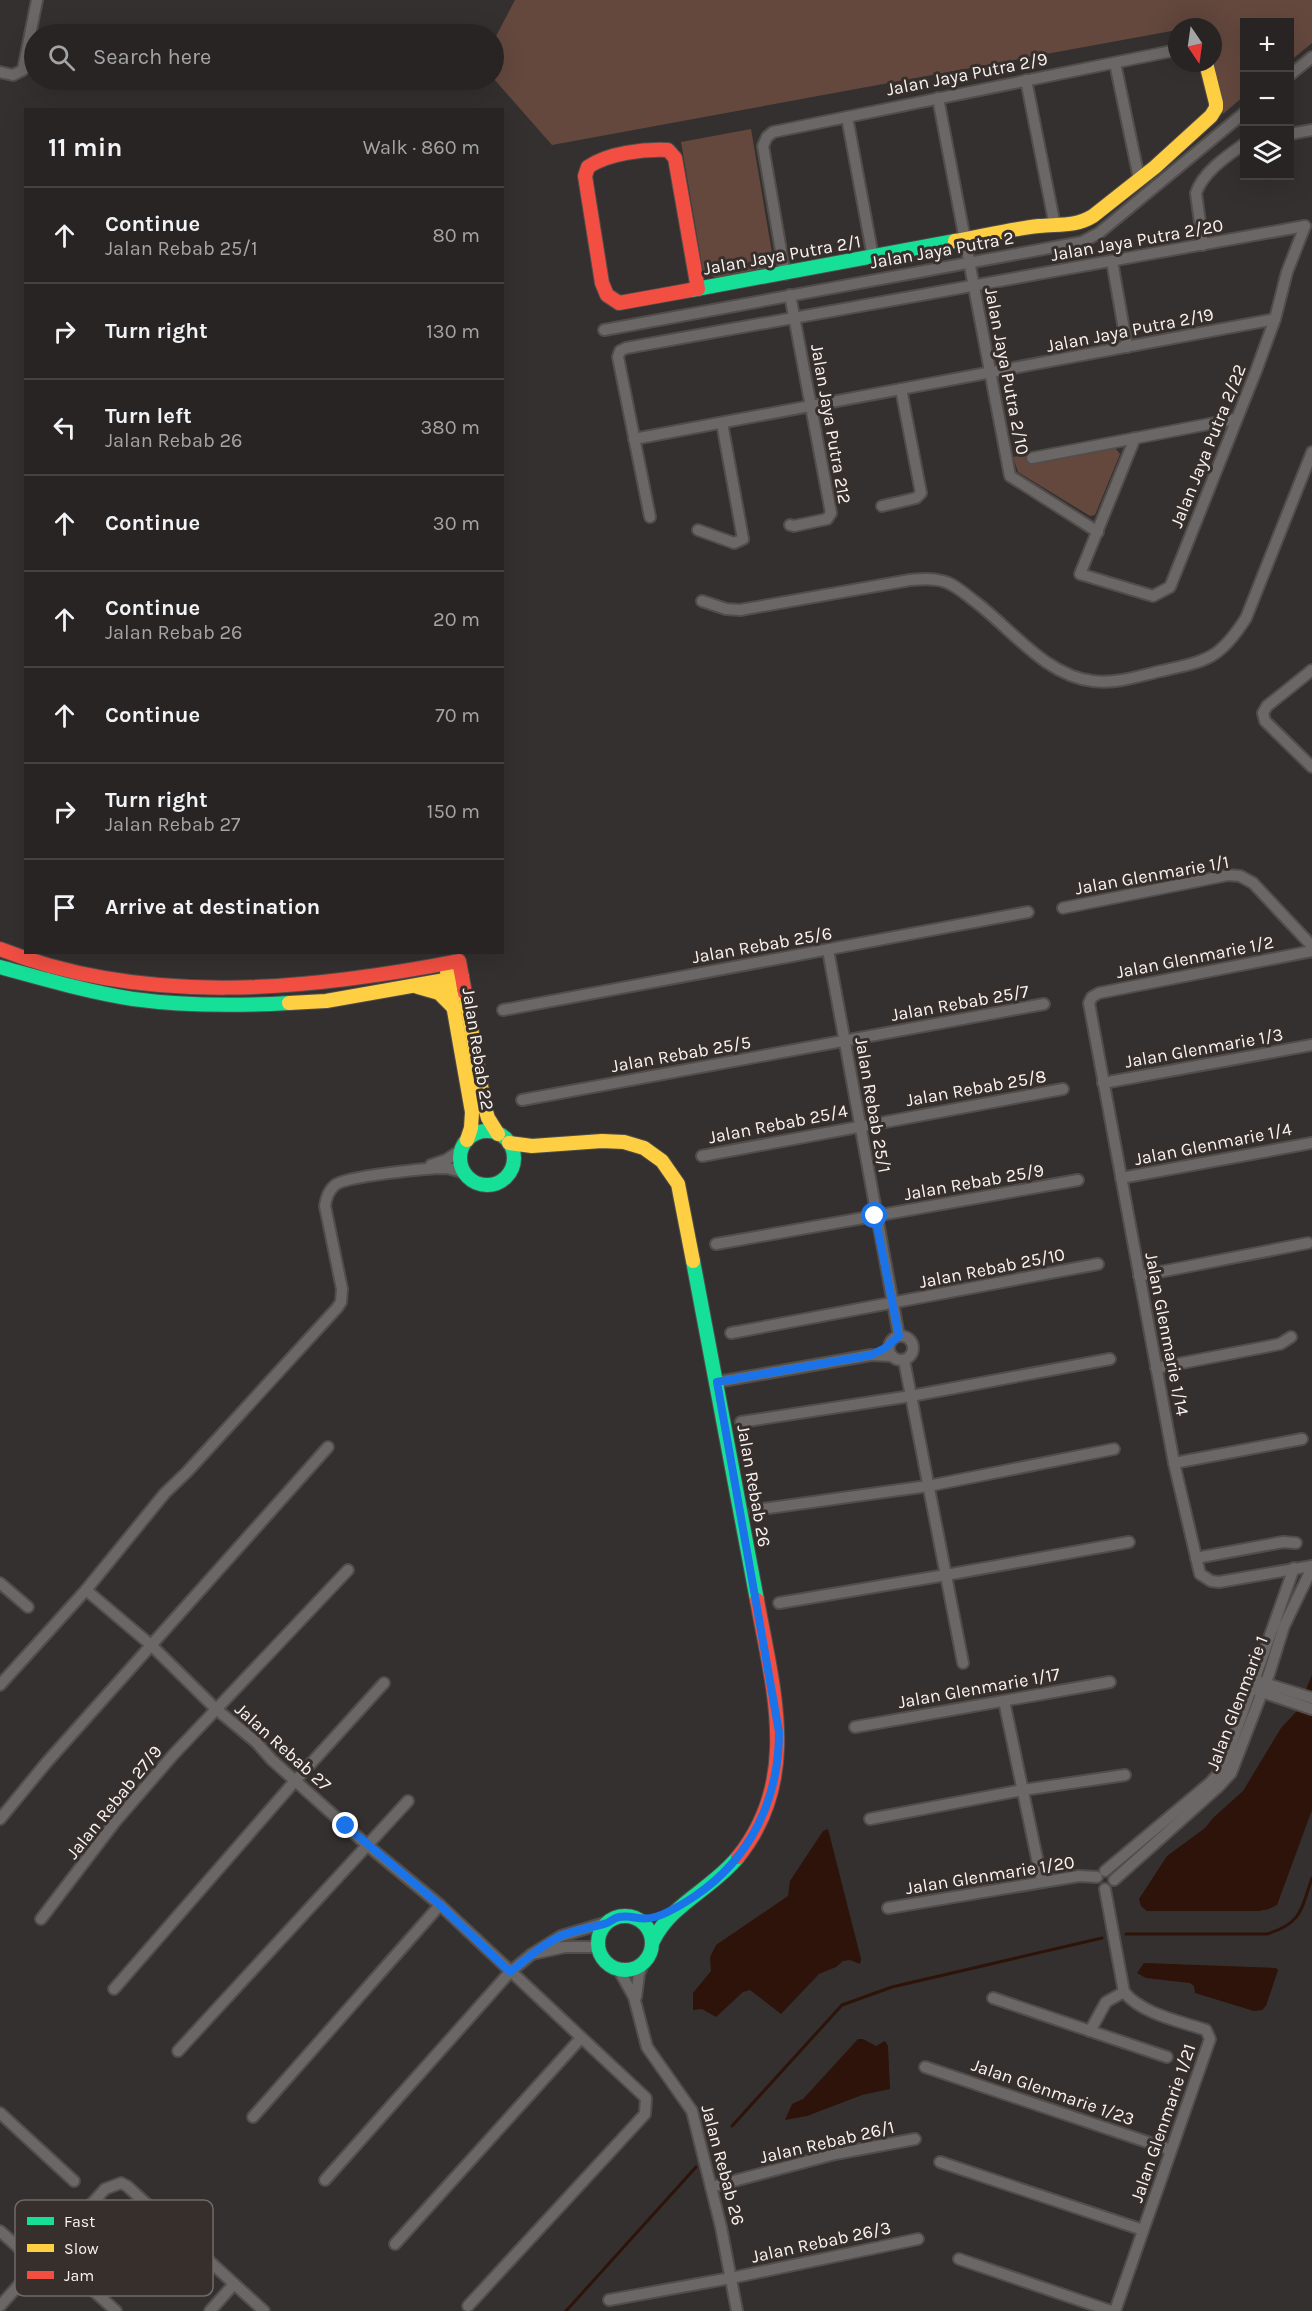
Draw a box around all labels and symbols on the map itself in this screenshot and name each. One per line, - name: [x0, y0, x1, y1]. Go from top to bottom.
- north arrow: [1168, 18, 1222, 72]
- street label: Jalan Jaya Putra 2/9: [884, 48, 1050, 100]
- street label: Jalan Jaya Putra 2/20: [1049, 214, 1225, 266]
- street label: Jalan Jaya Putra 2: [868, 227, 1016, 273]
- street label: Jalan Jaya Putra 2/1: [702, 230, 862, 280]
- street label: Jalan Jaya Putra 2/10: [980, 285, 1034, 457]
- street label: Jalan Jaya Putra 2/19: [1045, 303, 1215, 357]
- street label: Jalan Jaya Putra 212: [806, 342, 856, 506]
- street label: Jalan Jaya Putra 2/22: [1165, 361, 1251, 531]
- street label: Jalan Glenmarie 1/1: [1073, 851, 1231, 899]
- street label: Jalan Rebab 25/6: [690, 922, 834, 968]
- street label: Jalan Glenmarie 1/2: [1114, 931, 1276, 983]
- street label: Jalan Rebab 25/7: [889, 980, 1031, 1026]
- street label: Jalan Rebab 22: [457, 986, 499, 1112]
- street label: Jalan Glenmarie 1/3: [1123, 1023, 1285, 1073]
- street label: Jalan Rebab 25/5: [609, 1031, 753, 1077]
- street label: Jalan Rebab 25/1: [850, 1035, 896, 1175]
- street label: Jalan Rebab 25/8: [904, 1065, 1048, 1111]
- street label: Jalan Rebab 25/4: [706, 1100, 850, 1148]
- street label: Jalan Glenmarie 1/4: [1132, 1118, 1294, 1170]
- street label: Jalan Rebab 25/9: [902, 1159, 1046, 1205]
- route start: [861, 1202, 887, 1228]
- street label: Jalan Rebab 25/10: [917, 1243, 1067, 1293]
- street label: Jalan Glenmarie 1/14: [1140, 1250, 1194, 1418]
- street label: Jalan Rebab 26: [732, 1423, 776, 1549]
- street label: Jalan Glenmarie 1: [1201, 1633, 1273, 1773]
- street label: Jalan Glenmarie 1/17: [896, 1663, 1062, 1713]
- street label: Jalan Rebab 27: [230, 1698, 336, 1796]
- street label: Jalan Rebab 27/9: [61, 1741, 167, 1863]
- route end: [332, 1812, 358, 1838]
- street label: Jalan Glenmarie 1/20: [904, 1851, 1076, 1899]
- street label: Jalan Glenmarie 1/21: [1126, 2041, 1200, 2205]
- street label: Jalan Glenmarie 1/23: [969, 2054, 1137, 2130]
- street label: Jalan Rebab 26: [696, 2102, 750, 2228]
- street label: Jalan Rebab 26/1: [758, 2116, 896, 2168]
- legend: [15, 2200, 213, 2296]
- text: Fast: [64, 2212, 95, 2231]
- street label: Jalan Rebab 26/3: [749, 2216, 893, 2268]
- text: Slow: [64, 2239, 99, 2258]
- text: Jam: [64, 2266, 94, 2285]

